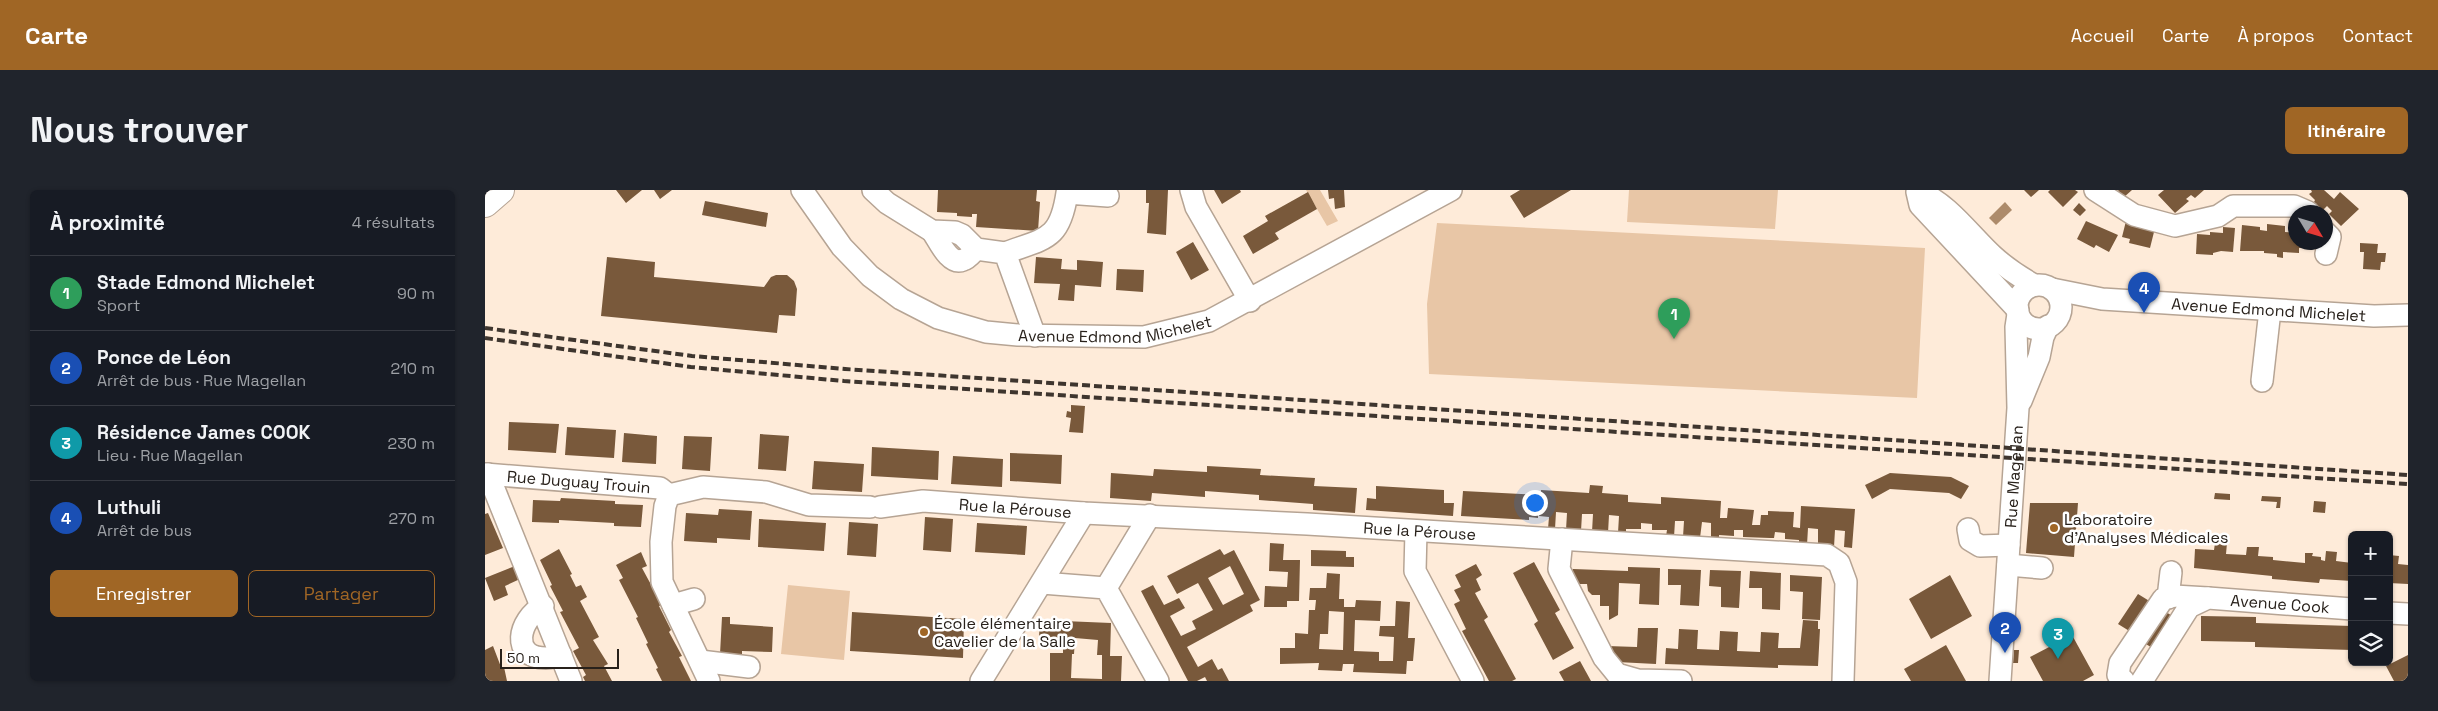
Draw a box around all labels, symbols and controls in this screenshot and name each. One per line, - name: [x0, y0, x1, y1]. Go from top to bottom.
- text: Carte: [25, 20, 88, 51]
- text: Accueil: [2071, 24, 2134, 47]
- text: Carte: [2162, 24, 2209, 47]
- text: À propos: [2237, 24, 2315, 47]
- text: Contact: [2343, 24, 2413, 47]
- button: Itinéraire: [2285, 107, 2408, 154]
- text: Nous trouver: [30, 108, 249, 152]
- north arrow: [2288, 205, 2333, 250]
- text: À proximité: [50, 209, 165, 236]
- text: 4 résultats: [352, 212, 435, 233]
- text: Stade Edmond Michelet: [97, 270, 315, 295]
- pin: 4: [2128, 272, 2160, 313]
- text: 1: [62, 283, 70, 304]
- text: 90 m: [397, 283, 435, 304]
- street label: Avenue Edmond Michelet: [2171, 293, 2367, 326]
- text: Sport: [97, 295, 140, 316]
- pin: 1: [1658, 298, 1690, 339]
- street label: Avenue Edmond Michelet: [1018, 310, 1214, 348]
- text: Ponce de Léon: [97, 345, 231, 370]
- text: 2: [61, 358, 71, 379]
- text: 210 m: [391, 358, 435, 379]
- text: Arrêt de bus · Rue Magellan: [97, 370, 306, 391]
- text: Résidence James COOK: [97, 420, 310, 445]
- street label: Rue Magellan: [2000, 424, 2027, 529]
- text: 3: [61, 433, 71, 454]
- text: 230 m: [388, 433, 435, 454]
- text: Lieu · Rue Magellan: [97, 445, 243, 466]
- street label: Rue Duguay Trouin: [506, 465, 651, 498]
- your location: [1522, 490, 1548, 516]
- street label: Rue la Pérouse: [958, 493, 1072, 523]
- text: Luthuli: [97, 495, 161, 520]
- text: 4: [61, 508, 71, 529]
- text: 270 m: [388, 508, 435, 529]
- place label: Laboratoire d'Analyses Médicales: [2064, 509, 2228, 548]
- street label: Rue la Pérouse: [1363, 517, 1477, 545]
- text: Arrêt de bus: [97, 520, 192, 541]
- marker: Laboratoire d'Analyses Médicales: [2048, 522, 2060, 534]
- map controls: [2348, 531, 2393, 666]
- button: +: [2348, 531, 2393, 576]
- button: Enregistrer: [50, 570, 238, 617]
- button: Partager: [248, 570, 435, 617]
- button: −: [2348, 576, 2393, 621]
- street label: Avenue Cook: [2230, 589, 2331, 618]
- pin: 2: [1989, 612, 2021, 653]
- place label: École élémentaire Cavelier de la Salle: [934, 613, 1076, 652]
- pin: 3: [2042, 618, 2074, 659]
- button: layers: [2348, 621, 2393, 666]
- marker: École élémentaire Cavelier de la Salle: [918, 626, 930, 638]
- scale bar: [500, 646, 619, 669]
- text: 50 m: [507, 649, 540, 667]

